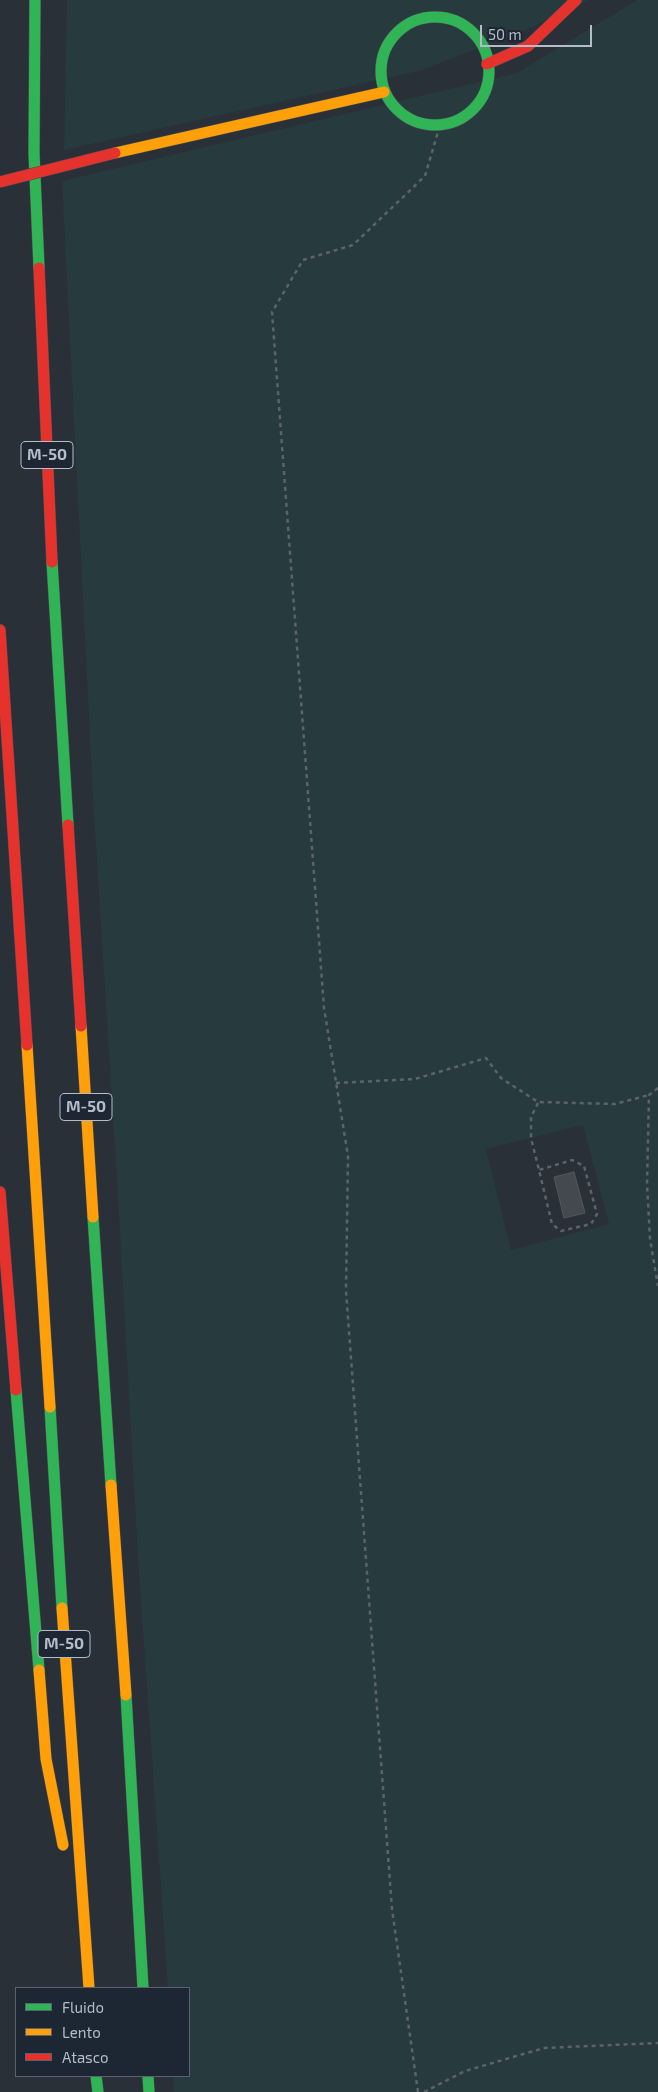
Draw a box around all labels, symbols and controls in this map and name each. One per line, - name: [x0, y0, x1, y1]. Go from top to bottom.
- scale bar: [483, 15, 596, 47]
- text: 50 m: [488, 25, 522, 43]
- road number: M-50: [21, 442, 73, 468]
- road number: M-50: [60, 1094, 112, 1120]
- road number: M-50: [38, 1630, 90, 1658]
- legend: [15, 1987, 190, 2077]
- text: Fluido: [62, 1998, 104, 2016]
- text: Lento: [62, 2023, 101, 2041]
- text: Atasco: [62, 2048, 108, 2066]

